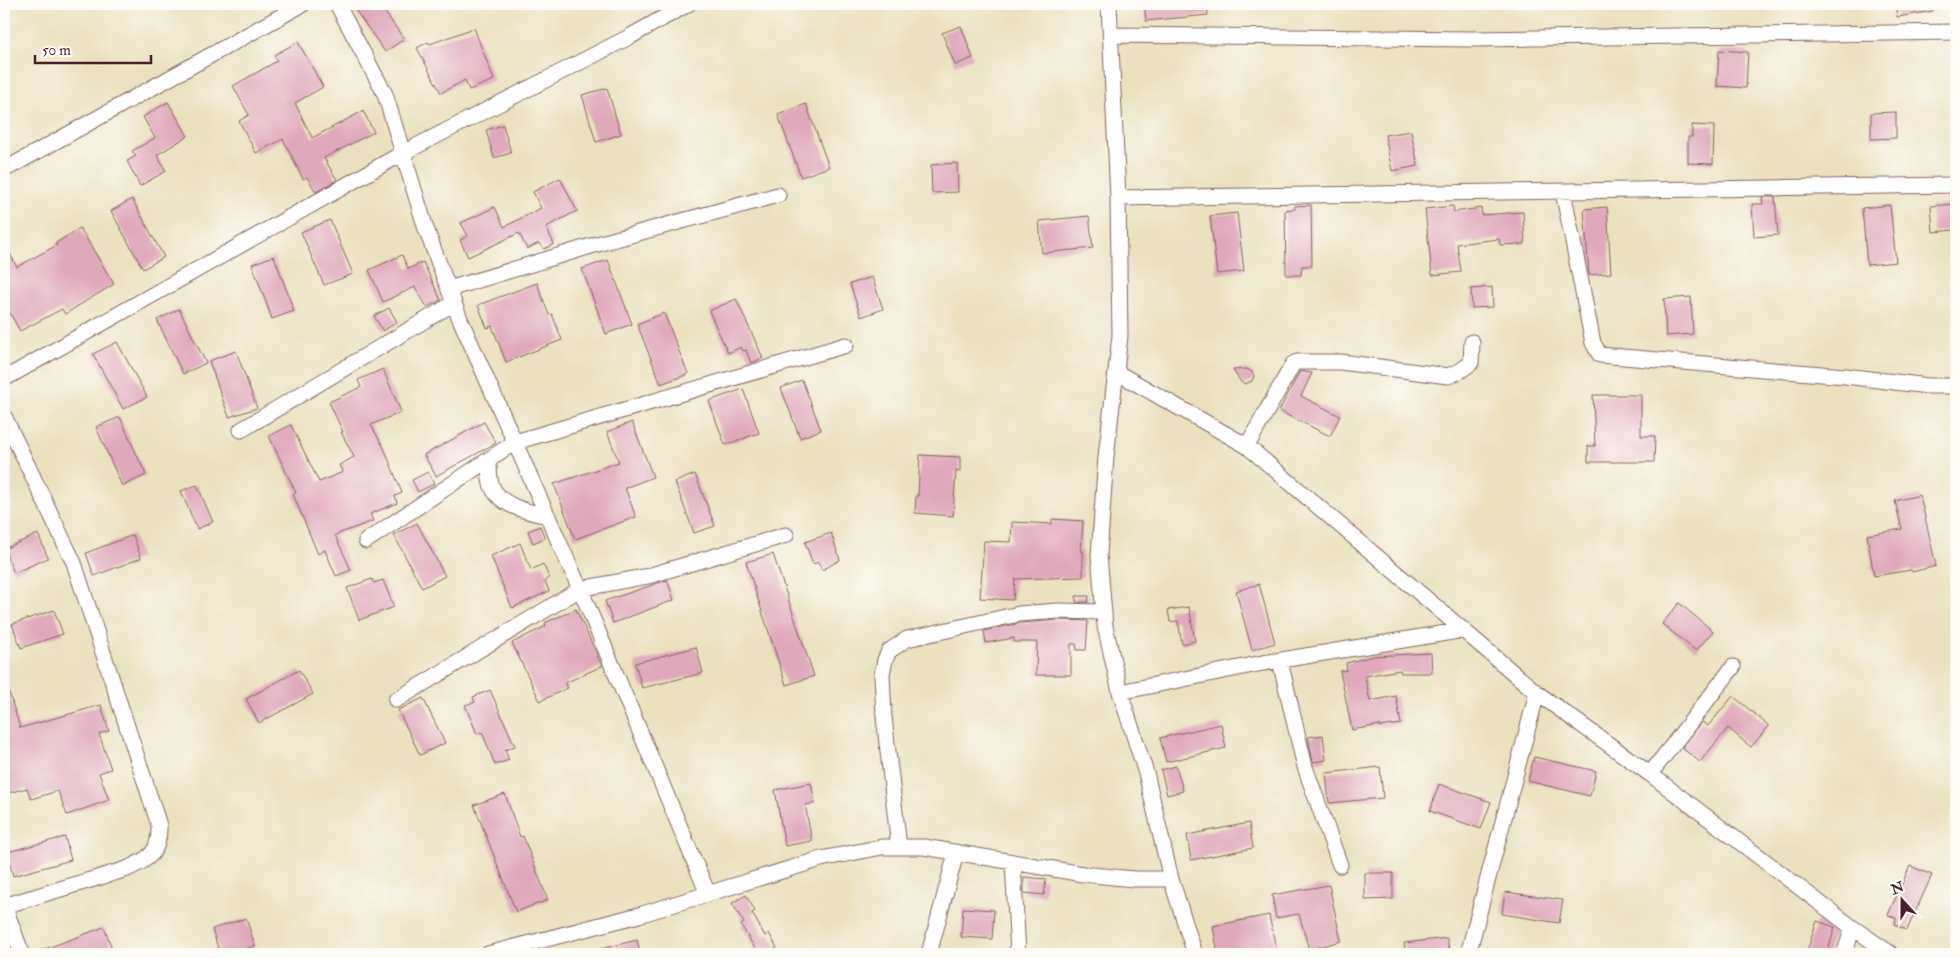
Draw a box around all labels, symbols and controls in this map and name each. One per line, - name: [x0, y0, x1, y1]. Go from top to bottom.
- scale bar: [35, 32, 151, 64]
- text: 50 m: [42, 41, 71, 60]
- north arrow: [1878, 876, 1928, 926]
- text: N: [1888, 878, 1907, 899]

